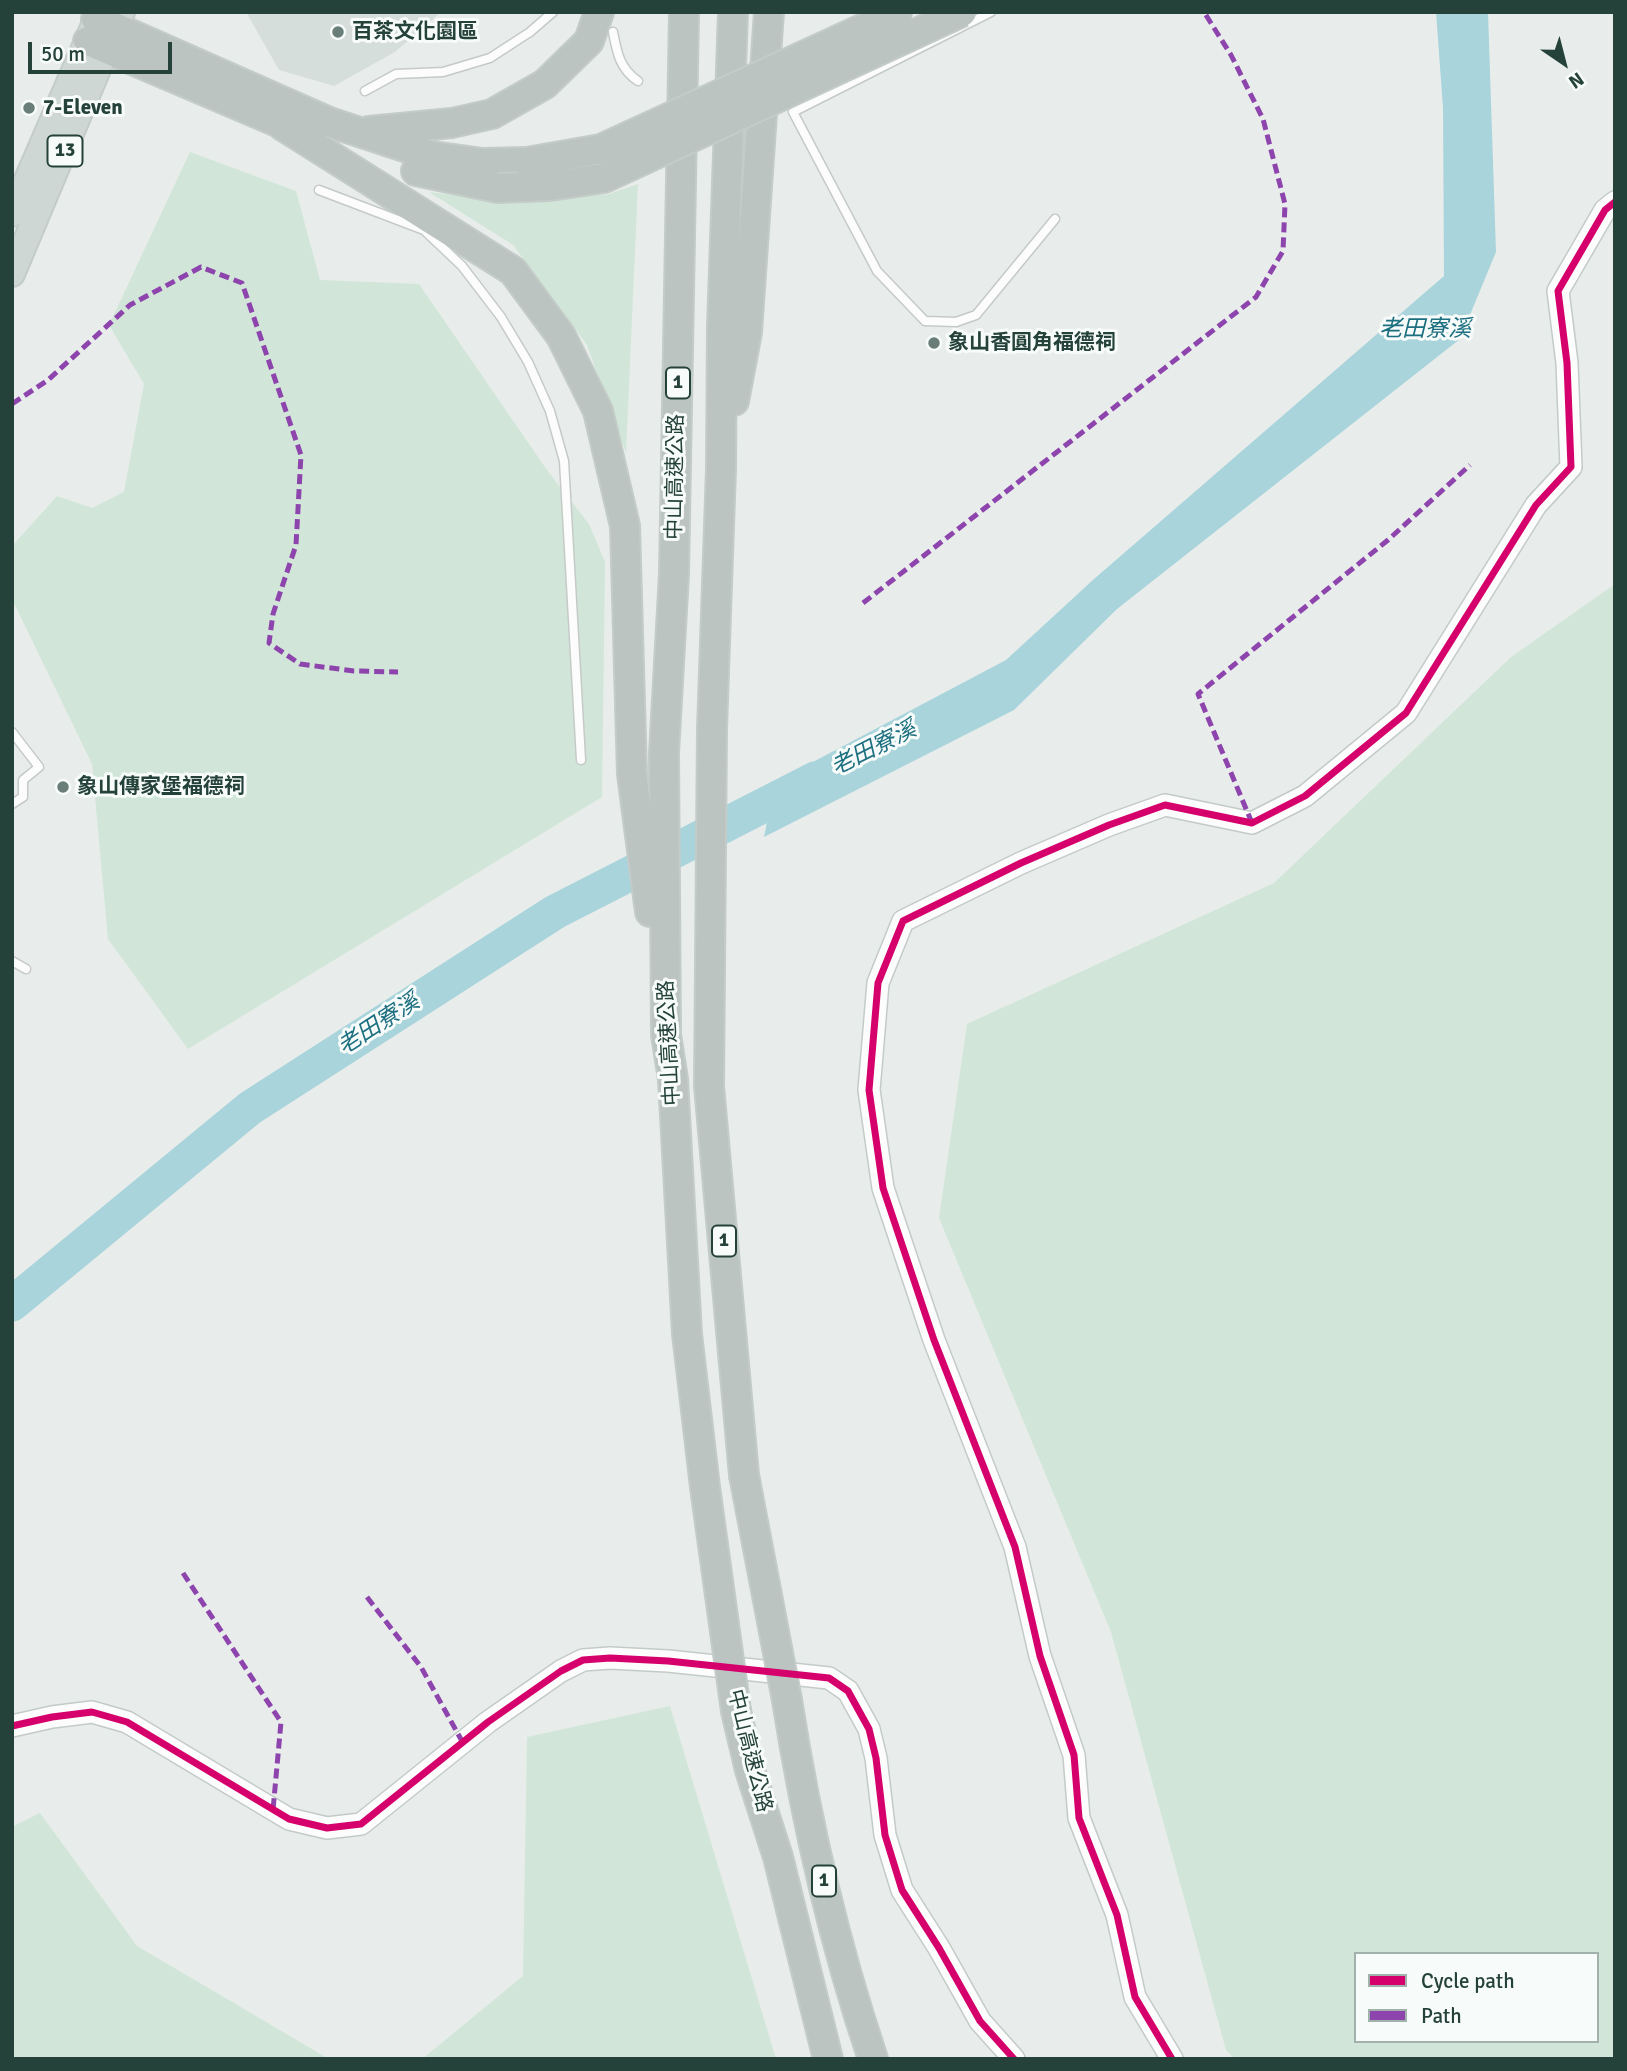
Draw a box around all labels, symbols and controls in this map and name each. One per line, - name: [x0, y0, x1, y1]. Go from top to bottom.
- place label: 百茶文化園區: [352, 19, 478, 45]
- marker: 百茶文化園區: [330, 24, 346, 40]
- scale bar: [32, 28, 175, 72]
- north arrow: [1529, 28, 1599, 98]
- text: 50 m: [41, 41, 85, 67]
- text: N: [1564, 67, 1588, 94]
- place label: 7-Eleven: [43, 95, 123, 121]
- marker: 7-Eleven: [21, 100, 37, 116]
- road number: 13: [48, 136, 82, 167]
- water label: 老田寮溪: [1379, 316, 1471, 344]
- place label: 象山香圓角福德祠: [948, 330, 1116, 356]
- marker: 象山香圓角福德祠: [926, 335, 942, 351]
- road number: 1: [666, 368, 690, 398]
- street label: 中山高速公路: [662, 414, 690, 540]
- water label: 老田寮溪: [827, 716, 921, 782]
- place label: 象山傳家堡福德祠: [77, 774, 245, 800]
- marker: 象山傳家堡福德祠: [55, 779, 71, 795]
- street label: 中山高速公路: [654, 979, 686, 1107]
- water label: 老田寮溪: [333, 988, 425, 1062]
- road number: 1: [712, 1226, 736, 1256]
- street label: 中山高速公路: [722, 1687, 776, 1815]
- road number: 1: [812, 1866, 836, 1896]
- legend: [1354, 1952, 1599, 2043]
- text: Cycle path: [1421, 1968, 1515, 1994]
- text: Path: [1421, 2003, 1462, 2029]

